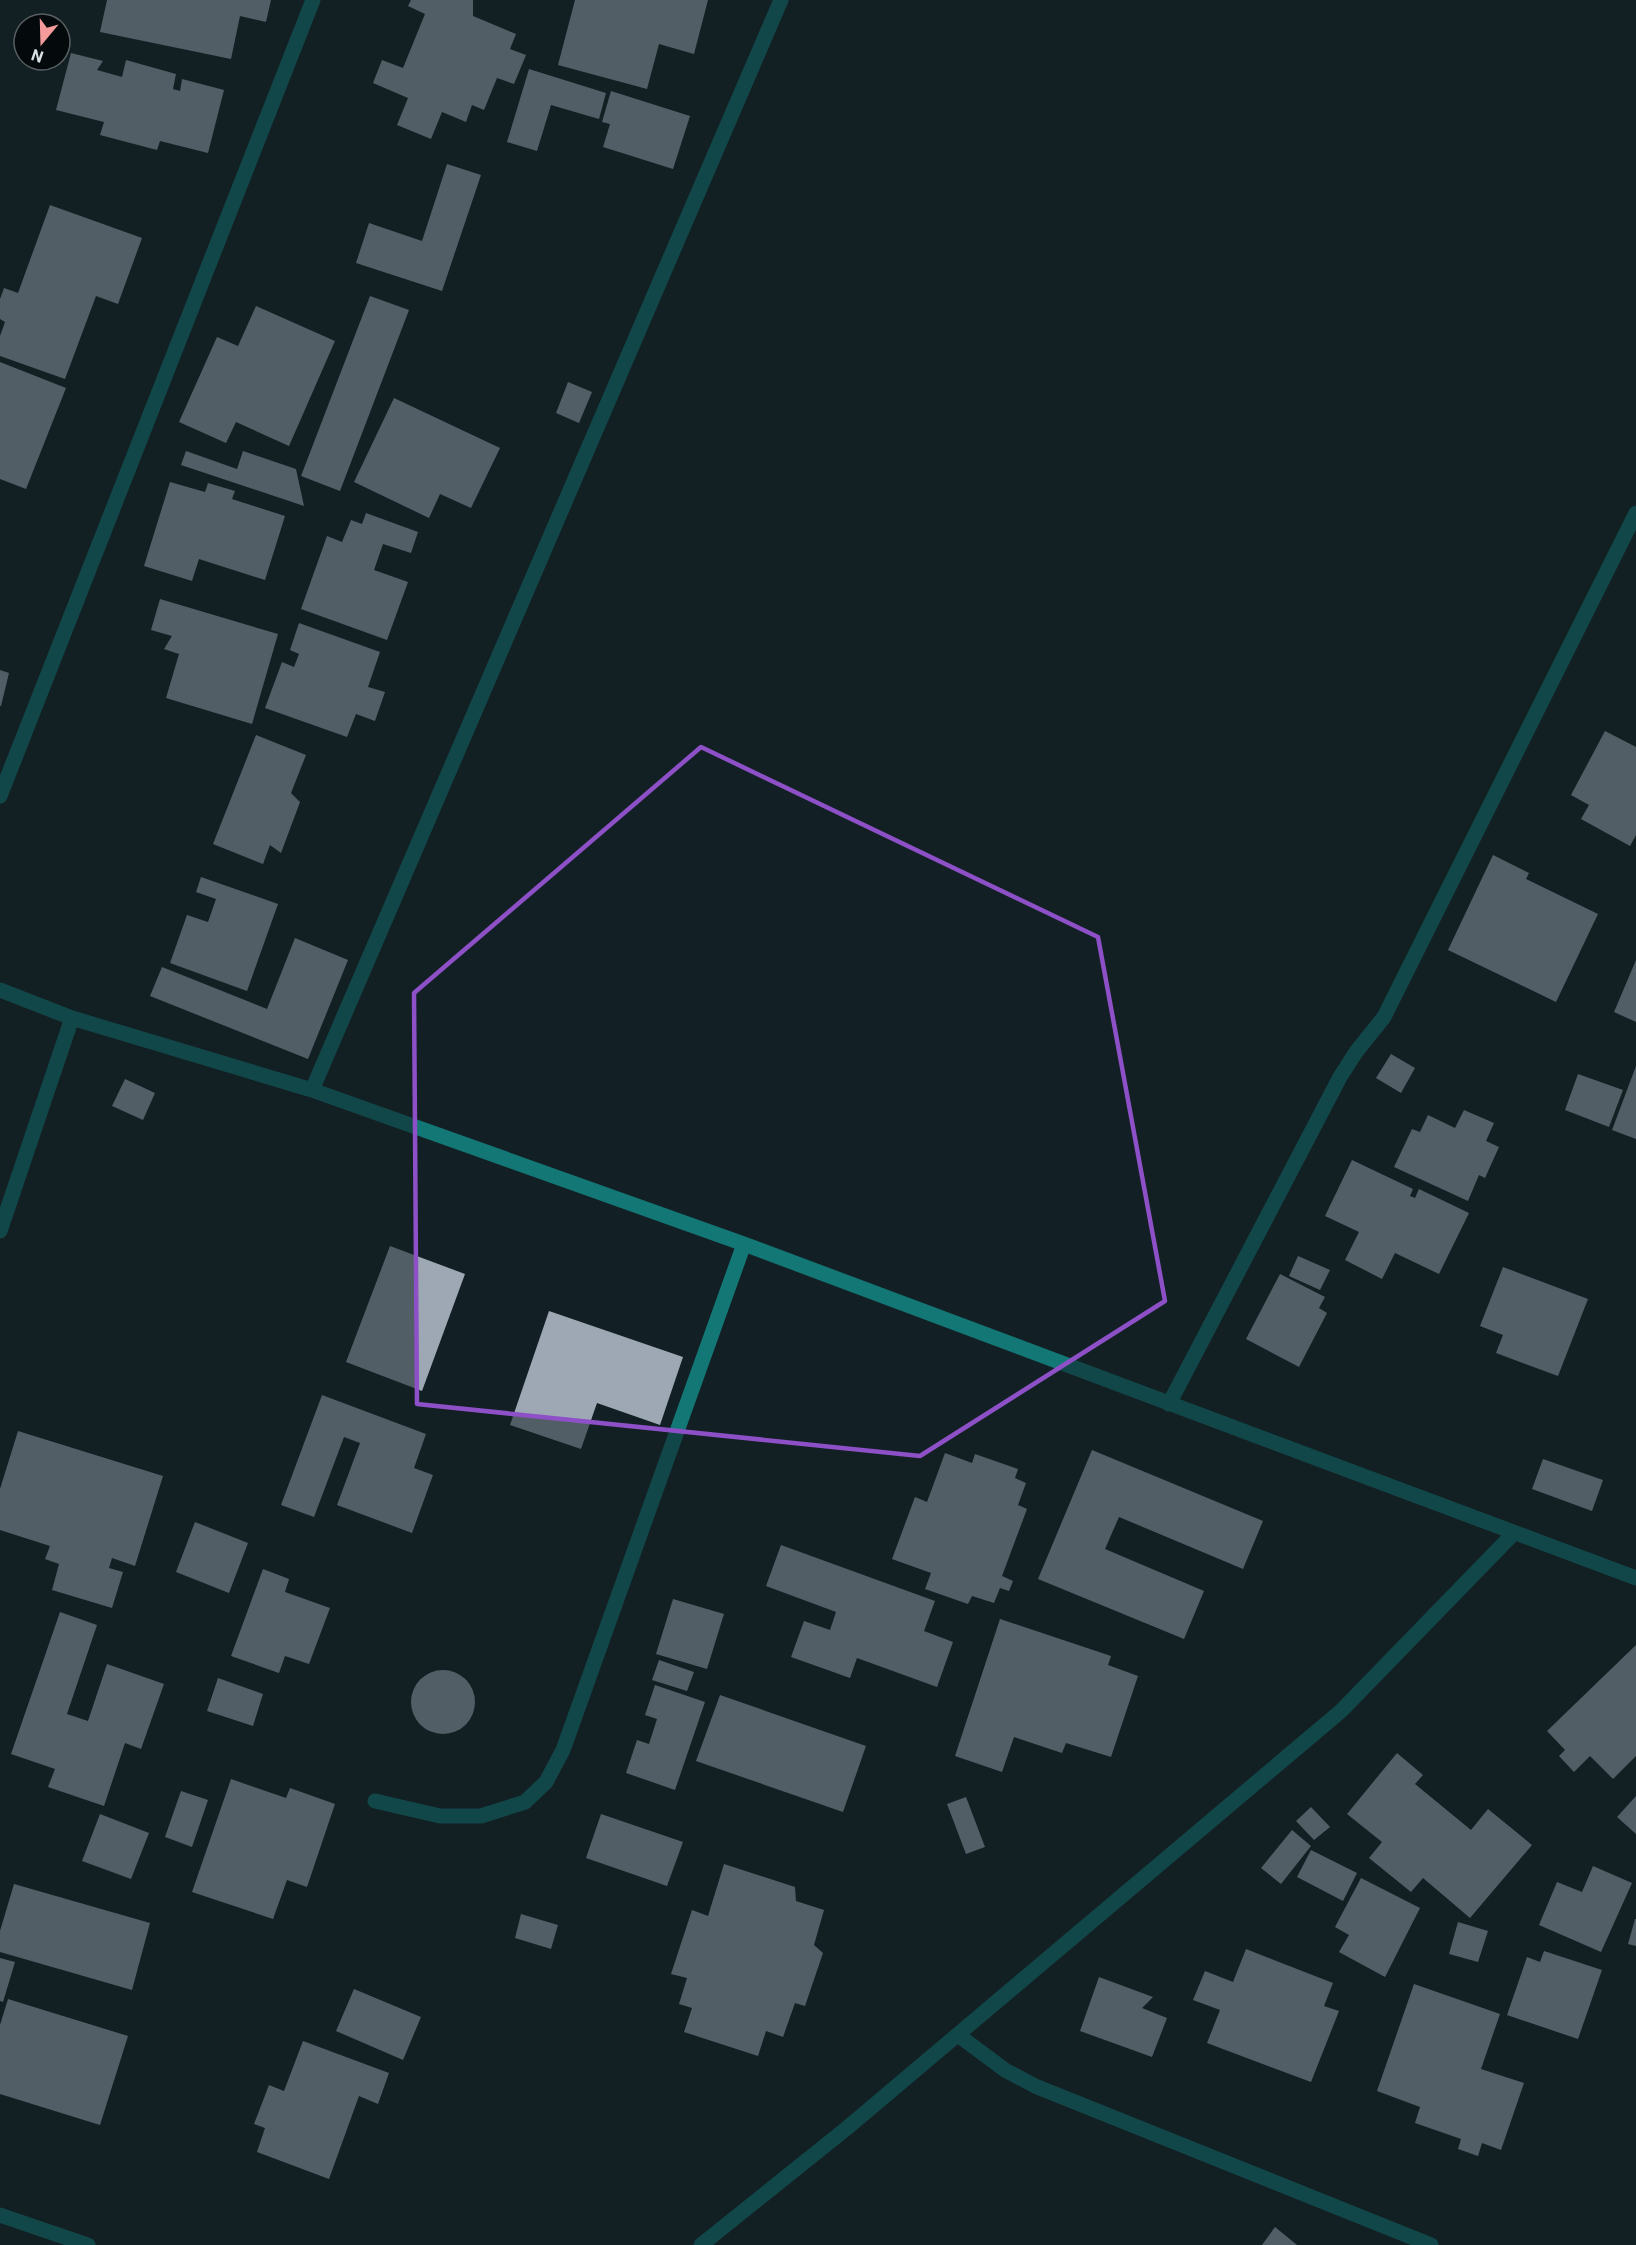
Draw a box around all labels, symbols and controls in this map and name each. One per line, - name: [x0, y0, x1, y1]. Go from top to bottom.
- north arrow: [12, 12, 72, 72]
- text: N: [29, 45, 46, 67]

